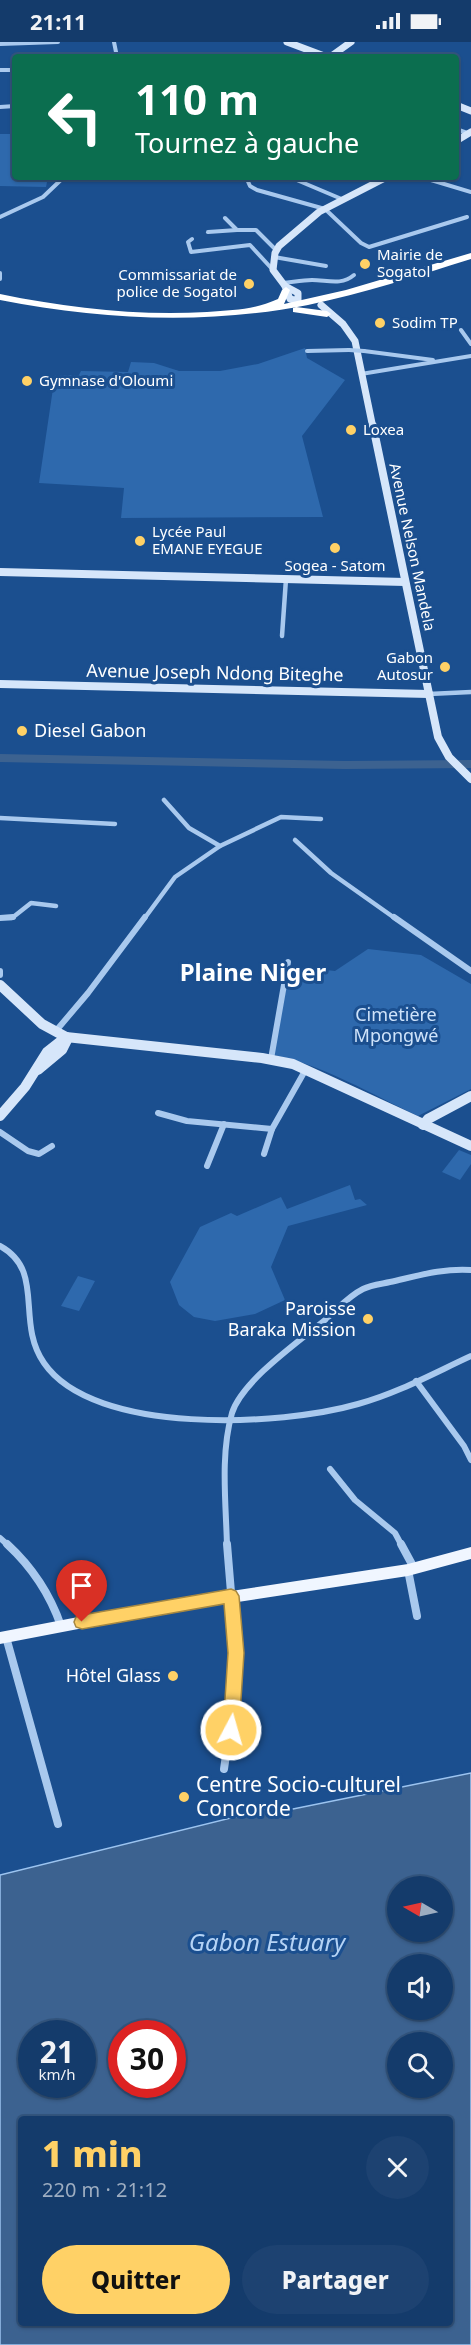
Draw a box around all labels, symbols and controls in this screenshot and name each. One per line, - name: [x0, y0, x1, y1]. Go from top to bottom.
- text: 21:11: [30, 6, 87, 36]
- text: 110 m: [135, 70, 259, 127]
- icon: left: [36, 78, 114, 156]
- text: Tournez à gauche: [135, 124, 359, 161]
- place label: Mairie de Sogatol: [377, 244, 443, 281]
- marker: Mairie de Sogatol: [358, 257, 372, 271]
- place label: Commissariat de police de Sogatol: [117, 264, 237, 301]
- marker: Commissariat de police de Sogatol: [242, 277, 256, 291]
- place label: Sodim TP: [392, 312, 458, 332]
- marker: Sodim TP: [373, 316, 387, 330]
- place label: Gymnase d'Oloumi: [39, 370, 173, 390]
- marker: Gymnase d'Oloumi: [20, 374, 34, 388]
- place label: Loxea: [363, 419, 404, 439]
- marker: Loxea: [344, 423, 358, 437]
- street label: Avenue Nelson Mandela: [385, 461, 441, 633]
- place label: Lycée Paul EMANE EYEGUE: [152, 521, 263, 558]
- marker: Lycée Paul EMANE EYEGUE: [133, 534, 147, 548]
- marker: Sogea - Satom: [328, 541, 342, 555]
- place label: Sogea - Satom: [284, 555, 386, 575]
- place label: Gabon Autosur: [377, 647, 433, 684]
- street label: Avenue Joseph Ndong Biteghe: [86, 658, 344, 686]
- marker: Gabon Autosur: [438, 660, 452, 674]
- place label: Diesel Gabon: [34, 718, 146, 742]
- marker: Diesel Gabon: [15, 724, 29, 738]
- district label: Plaine Niger: [180, 955, 327, 988]
- park label: Cimetière Mpongwé: [354, 1002, 438, 1047]
- place label: Paroisse Baraka Mission: [228, 1296, 356, 1341]
- marker: Paroisse Baraka Mission: [361, 1312, 375, 1326]
- pin: [56, 1560, 107, 1622]
- icon: arrive: [65, 1569, 98, 1602]
- place label: Hôtel Glass: [66, 1663, 161, 1687]
- marker: Hôtel Glass: [166, 1669, 180, 1683]
- position arrow: [199, 1698, 263, 1762]
- place label: Centre Socio-culturel Concorde: [196, 1770, 401, 1822]
- marker: Centre Socio-culturel Concorde: [177, 1790, 191, 1804]
- north arrow: [387, 1876, 453, 1942]
- map controls: [387, 1876, 453, 2098]
- water label: Gabon Estuary: [189, 1925, 347, 1958]
- button: sound: [387, 1954, 453, 2020]
- speed limit sign: 30: [108, 2020, 186, 2098]
- text: 21: [40, 2031, 74, 2072]
- button: search: [387, 2032, 453, 2098]
- text: km/h: [39, 2064, 75, 2084]
- text: 1 min: [42, 2129, 143, 2178]
- button: close: [366, 2136, 429, 2199]
- text: 220 m · 21:12: [42, 2176, 167, 2203]
- button: Quitter: [42, 2245, 230, 2314]
- button: Partager: [242, 2245, 429, 2314]

